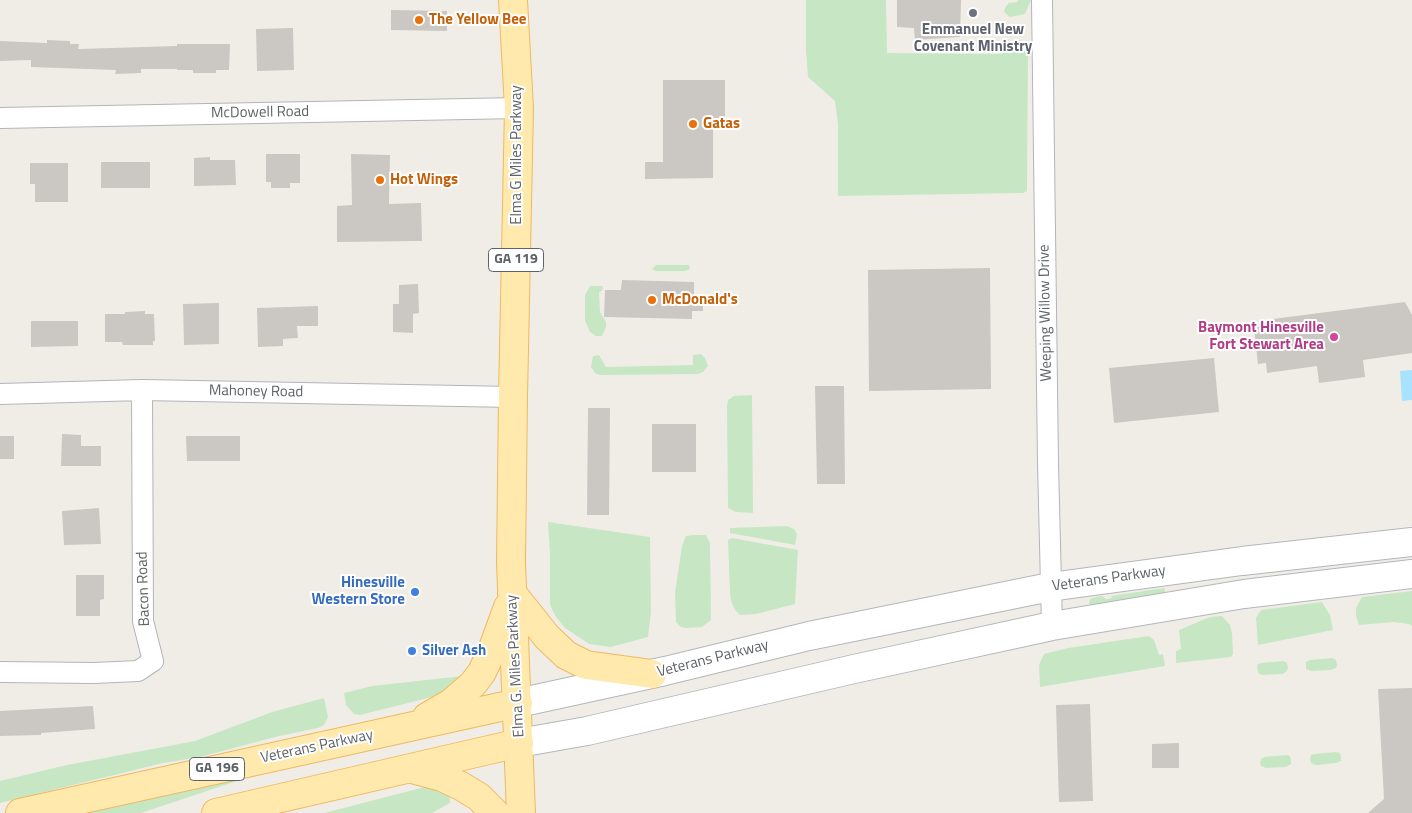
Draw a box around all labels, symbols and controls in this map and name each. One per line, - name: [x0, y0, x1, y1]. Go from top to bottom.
- marker: Emmanuel New Covenant Ministry: [967, 7, 979, 19]
- place label: The Yellow Bee: [429, 11, 526, 29]
- marker: The Yellow Bee: [413, 14, 425, 26]
- place label: Emmanuel New Covenant Ministry: [914, 21, 1032, 56]
- street label: Elma G Miles Parkway: [508, 85, 526, 225]
- street label: McDowell Road: [211, 103, 309, 123]
- place label: Gatas: [703, 115, 740, 133]
- marker: Gatas: [687, 118, 699, 130]
- place label: Hot Wings: [390, 171, 458, 189]
- marker: Hot Wings: [374, 174, 386, 186]
- street label: Weeping Willow Drive: [1036, 244, 1056, 382]
- road number: GA 119: [488, 248, 544, 272]
- place label: McDonald's: [662, 291, 738, 309]
- marker: McDonald's: [646, 294, 658, 306]
- place label: Baymont Hinesville Fort Stewart Area: [1198, 319, 1324, 354]
- marker: Baymont Hinesville Fort Stewart Area: [1328, 331, 1340, 343]
- street label: Mahoney Road: [209, 382, 303, 402]
- street label: Bacon Road: [134, 551, 154, 627]
- street label: Veterans Parkway: [1051, 562, 1167, 596]
- place label: Hinesville Western Store: [312, 574, 405, 609]
- marker: Hinesville Western Store: [409, 586, 421, 598]
- street label: Elma G. Miles Parkway: [503, 594, 529, 738]
- street label: Veterans Parkway: [655, 636, 771, 682]
- place label: Silver Ash: [422, 642, 486, 660]
- marker: Silver Ash: [406, 645, 418, 657]
- street label: Veterans Parkway: [259, 726, 375, 768]
- road number: GA 196: [190, 758, 244, 781]

